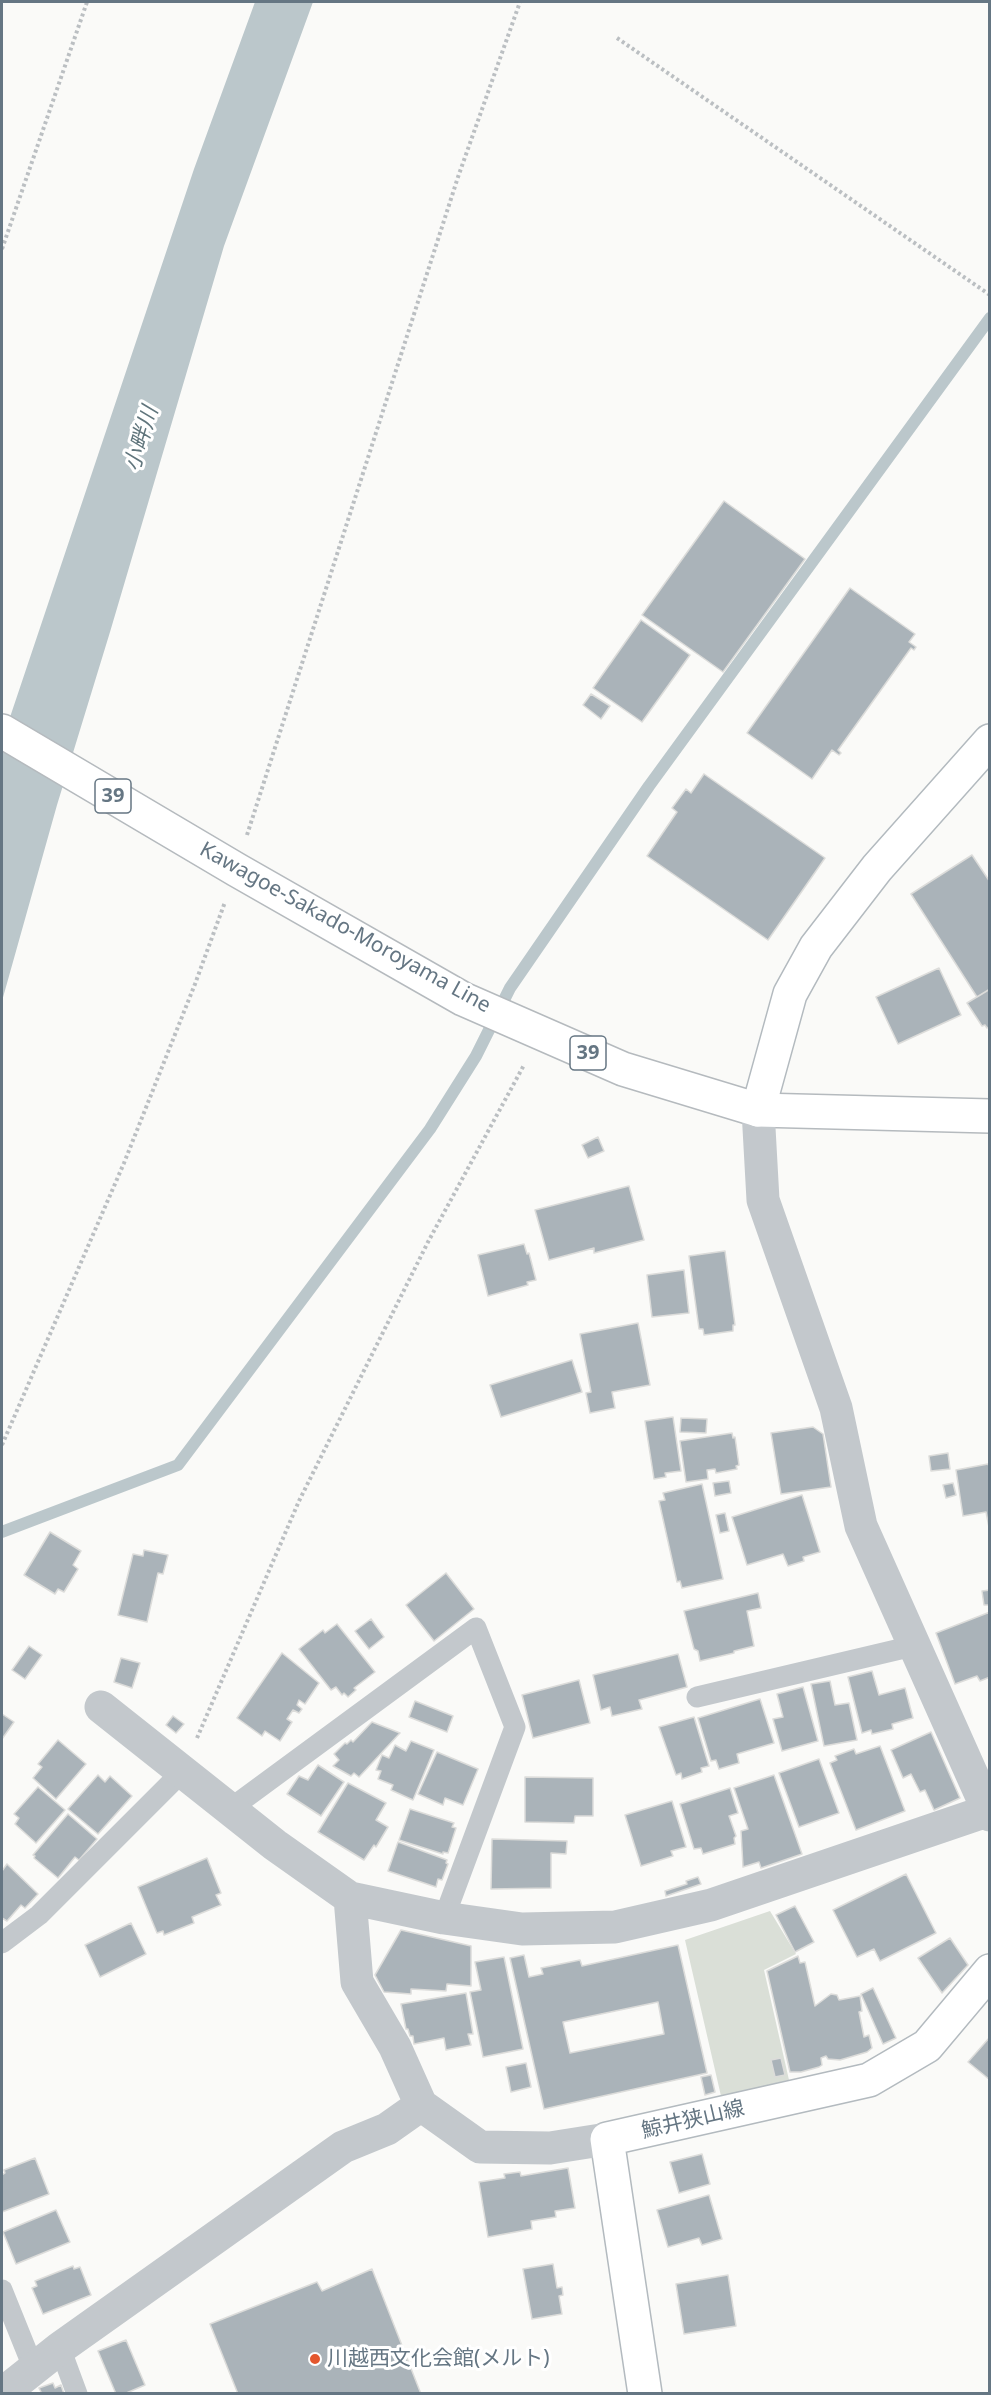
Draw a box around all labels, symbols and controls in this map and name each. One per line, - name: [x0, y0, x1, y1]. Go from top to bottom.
- water label: 小畔川: [120, 404, 164, 474]
- road number: 39: [95, 779, 131, 813]
- street label: Kawagoe-Sakado-Moroyama Line: [195, 837, 495, 1019]
- road number: 39: [570, 1036, 606, 1070]
- street label: 鯨井狭山線: [639, 2096, 747, 2144]
- place label: 川越西文化会館(メルト): [327, 2346, 550, 2372]
- marker: 川越西文化会館(メルト): [308, 2352, 322, 2366]

